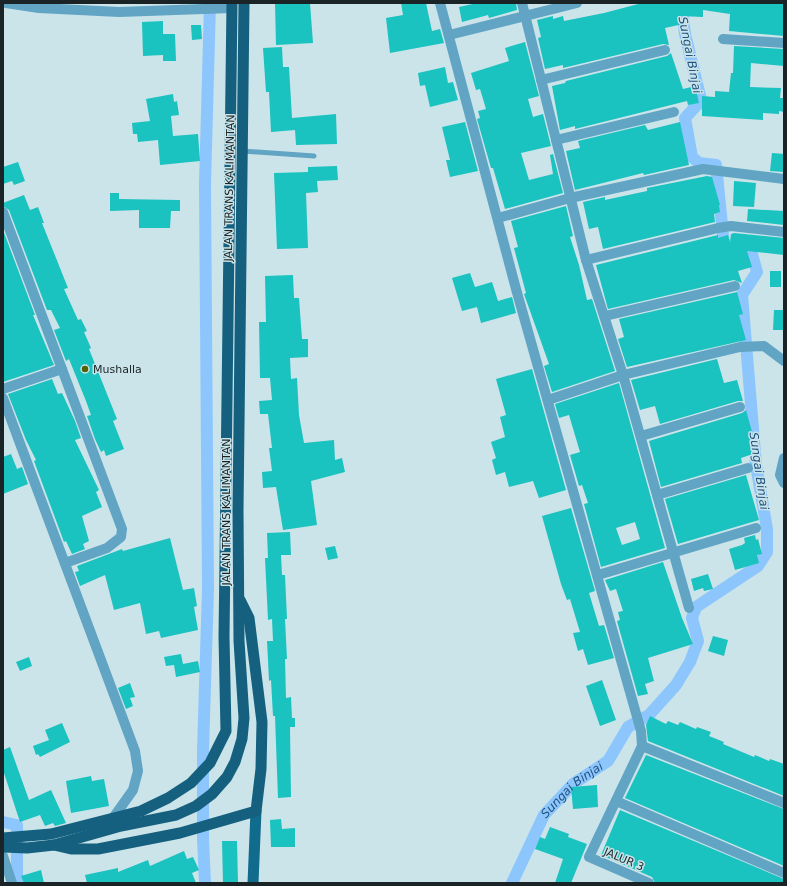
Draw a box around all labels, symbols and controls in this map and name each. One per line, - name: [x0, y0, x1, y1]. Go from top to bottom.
- water label: Sungai Binjai: [676, 15, 704, 95]
- street label: JALAN TRANS KALIMANTAN: [222, 114, 237, 263]
- place label: Mushalla: [93, 363, 142, 376]
- marker: Mushalla: [80, 364, 90, 374]
- water label: Sungai Binjai: [747, 431, 771, 511]
- street label: JALAN TRANS KALIMANTAN: [220, 438, 233, 587]
- water label: Sungai Binjai: [538, 759, 606, 821]
- street label: JALUR 3: [601, 845, 646, 874]

